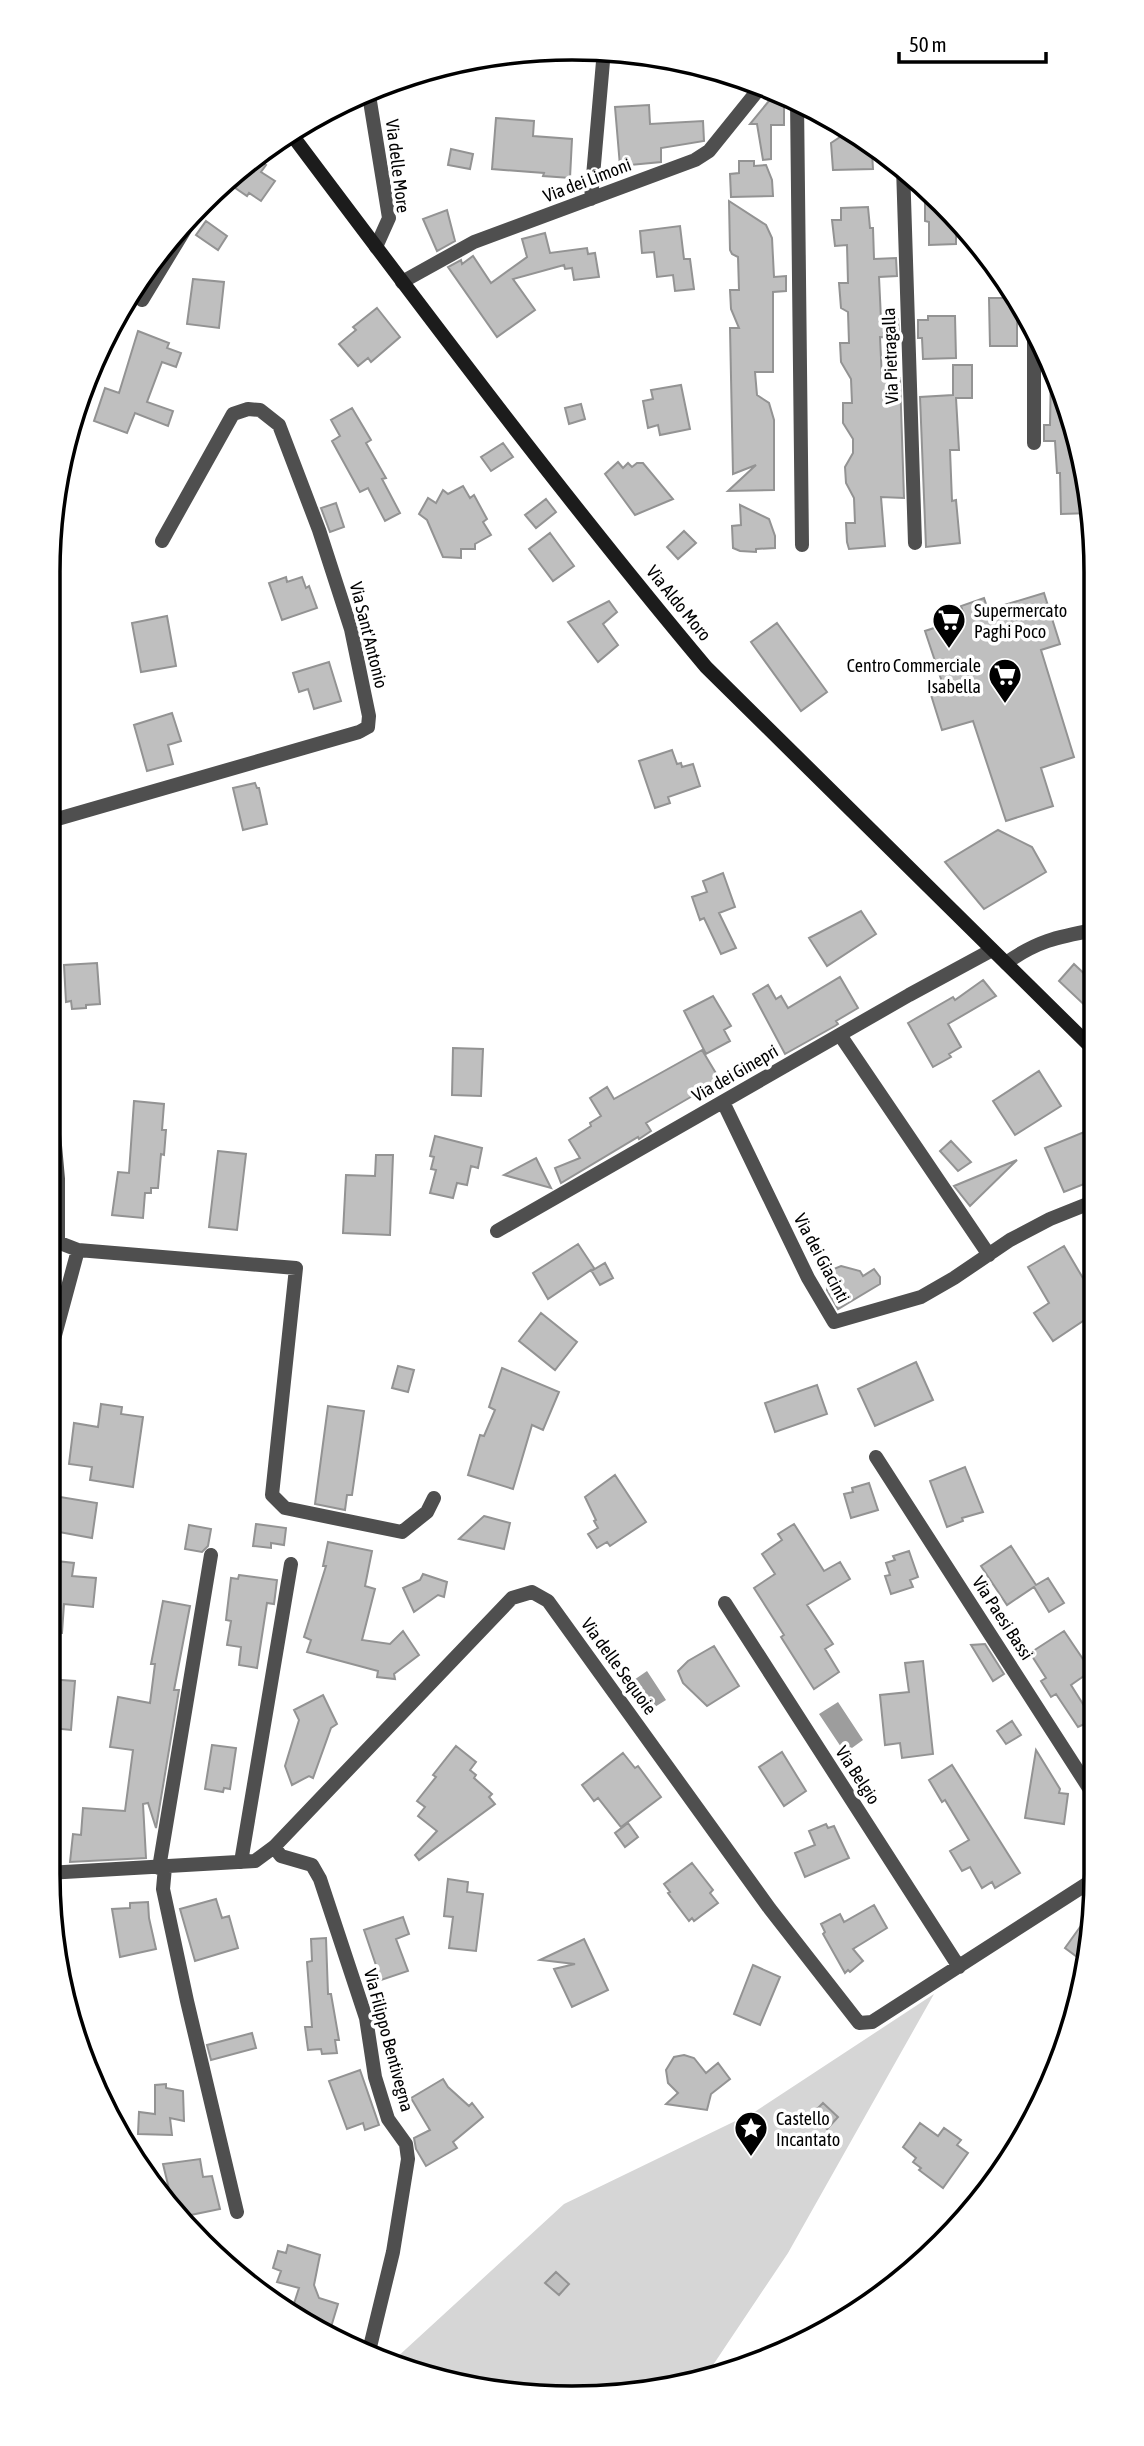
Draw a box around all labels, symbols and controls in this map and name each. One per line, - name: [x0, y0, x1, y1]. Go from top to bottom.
- scale bar: [899, 21, 1046, 65]
- text: 50 m: [909, 32, 947, 56]
- street label: Via delle More: [382, 118, 414, 214]
- street label: Via dei Limoni: [540, 154, 634, 206]
- street label: Via Pietragalla: [878, 307, 902, 405]
- street label: Via Aldo Moro: [642, 561, 716, 645]
- street label: Via Sant'Antonio: [346, 580, 392, 690]
- place label: Supermercato Paghi Poco: [974, 600, 1067, 642]
- supermarket icon: Supermercato Paghi Poco: [930, 601, 968, 650]
- place label: Centro Commerciale Isabella: [847, 655, 981, 697]
- supermarket icon: Centro Commerciale Isabella: [986, 656, 1024, 705]
- street label: Via dei Ginepri: [688, 1040, 782, 1106]
- street label: Via dei Giacinti: [790, 1210, 854, 1306]
- street label: Via Paesi Bassi: [968, 1572, 1038, 1664]
- street label: Via delle Sequoie: [577, 1614, 661, 1718]
- street label: Via Belgio: [831, 1742, 885, 1808]
- street label: Via Filippo Bentivegna: [360, 1966, 418, 2114]
- place label: Castello Incantato: [776, 2108, 840, 2150]
- place icon: Castello Incantato: [732, 2109, 770, 2158]

